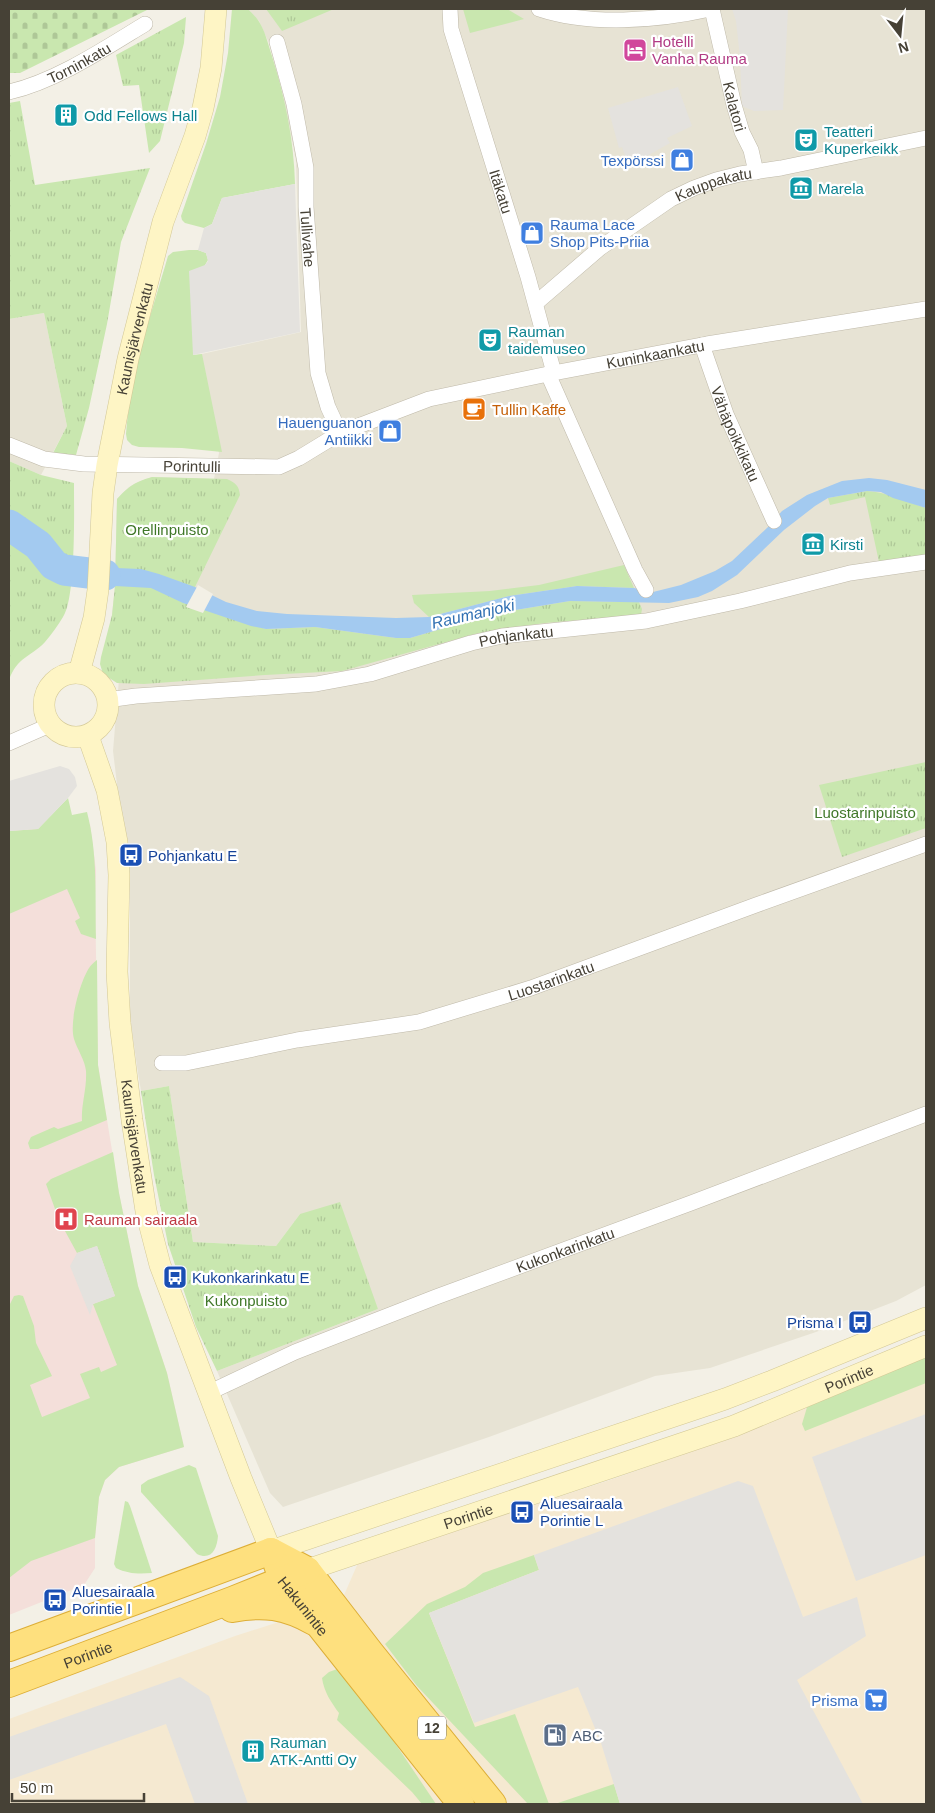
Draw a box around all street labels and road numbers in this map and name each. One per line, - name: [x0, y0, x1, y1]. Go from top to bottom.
- street label: Torninkatu: [45, 39, 114, 86]
- street label: Kalatori: [720, 80, 750, 133]
- street label: Kauppakatu: [672, 164, 753, 204]
- street label: Itäkatu: [487, 167, 516, 215]
- street label: Tullivahe: [298, 207, 319, 268]
- street label: Kaunisjärvenkatu: [113, 281, 156, 396]
- street label: Kuninkaankatu: [605, 336, 706, 371]
- street label: Vähäpoikkikatu: [708, 384, 764, 484]
- street label: Porintulli: [163, 457, 221, 475]
- street label: Pohjankatu: [477, 622, 554, 649]
- street label: Luostarinkatu: [506, 957, 596, 1003]
- street label: Kaunisjärvenkatu: [119, 1079, 152, 1195]
- street label: Kukonkarinkatu: [514, 1224, 616, 1275]
- street label: Porintie: [822, 1361, 876, 1396]
- street label: Porintie: [441, 1499, 495, 1532]
- street label: Hakunintie: [275, 1573, 332, 1639]
- street label: Porintie: [61, 1637, 114, 1671]
- road number: 12: [418, 1716, 446, 1740]

